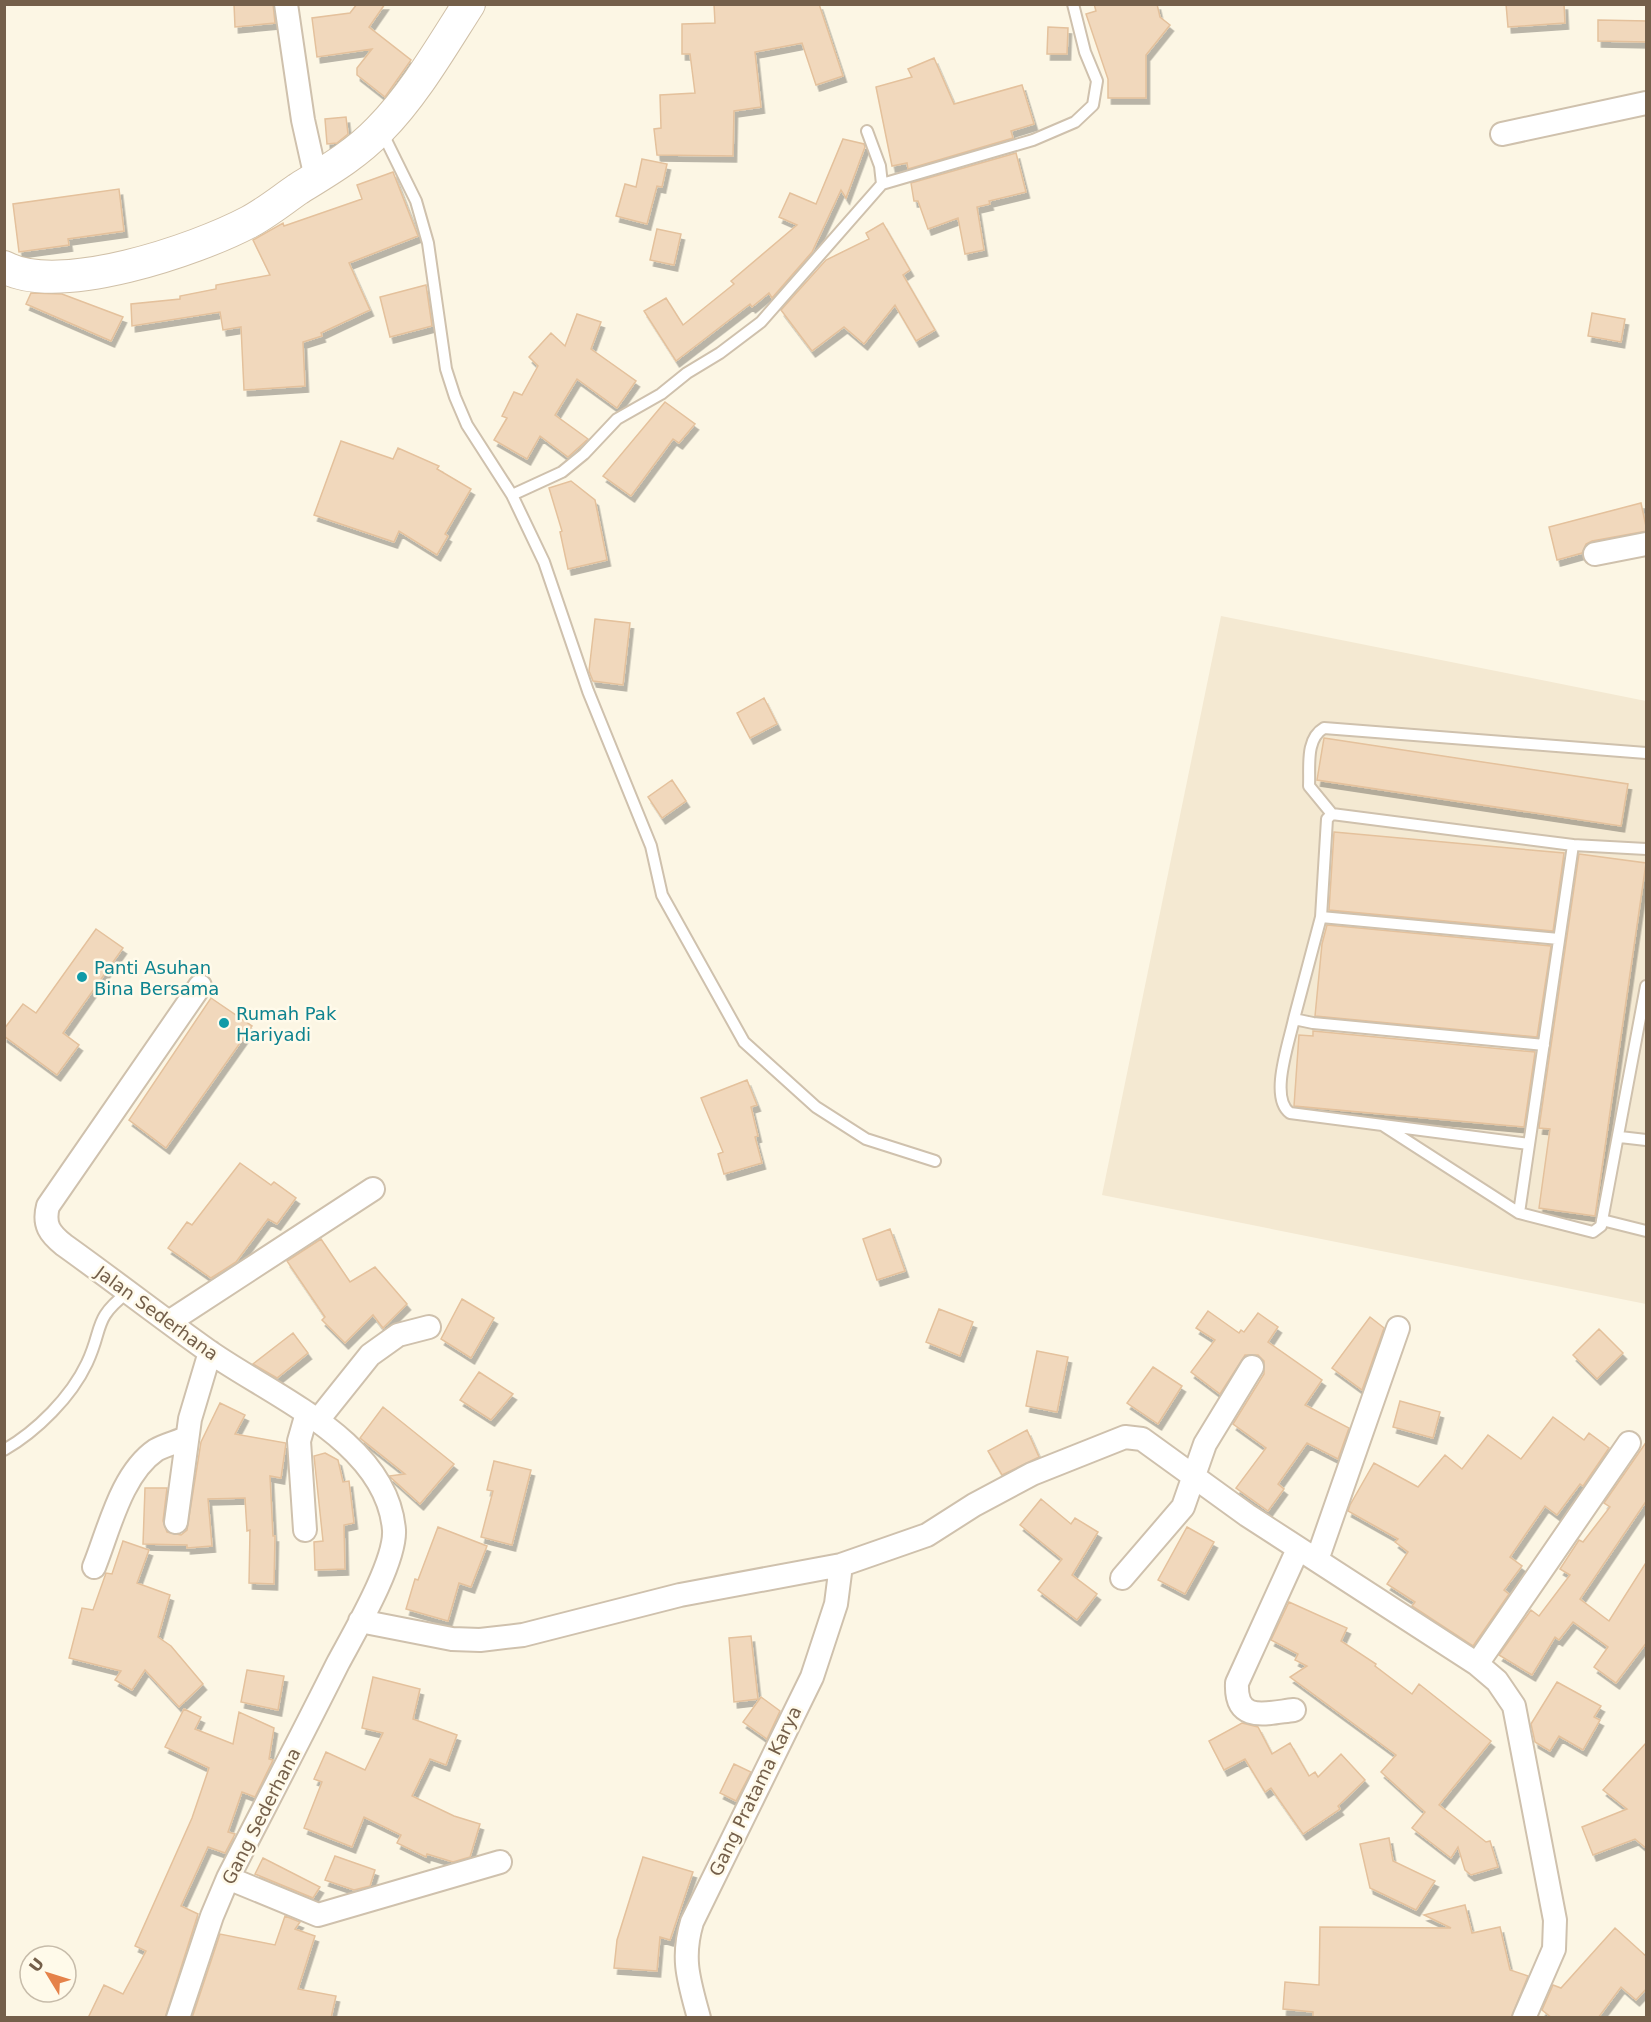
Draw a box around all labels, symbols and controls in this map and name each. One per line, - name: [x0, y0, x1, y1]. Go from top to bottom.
- place label: Panti Asuhan Bina Bersama: [94, 957, 219, 999]
- marker: Panti Asuhan Bina Bersama: [75, 970, 89, 984]
- place label: Rumah Pak Hariyadi: [236, 1003, 337, 1045]
- marker: Rumah Pak Hariyadi: [217, 1016, 231, 1030]
- street label: Jalan Sederhana: [91, 1261, 222, 1365]
- street label: Gang Pratama Karya: [705, 1703, 805, 1879]
- street label: Gang Sederhana: [217, 1744, 305, 1888]
- north arrow: [18, 1944, 78, 2004]
- text: U: [25, 1954, 48, 1976]

